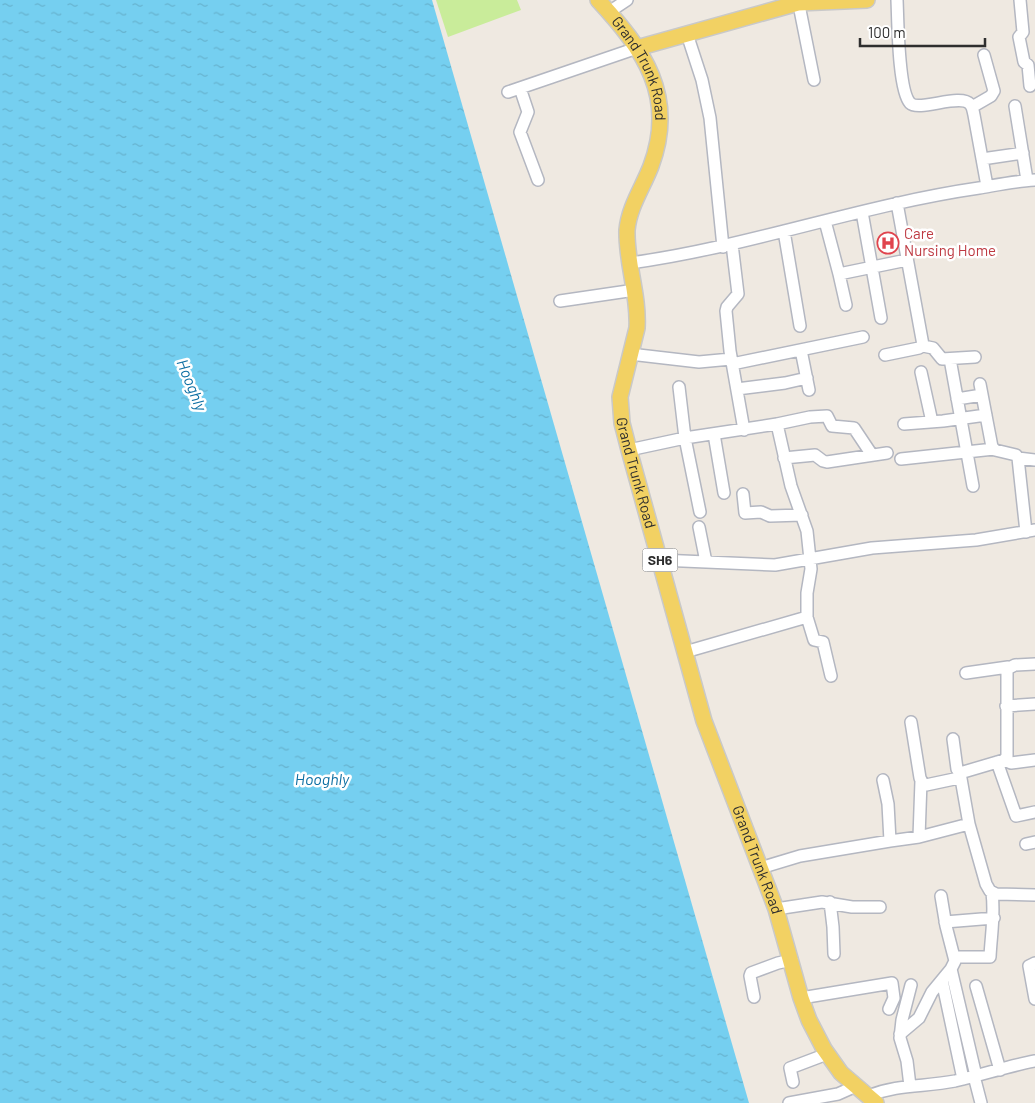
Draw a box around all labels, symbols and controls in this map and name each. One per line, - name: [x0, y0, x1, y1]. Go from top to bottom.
- street label: Grand Trunk Road: [608, 12, 670, 121]
- scale bar: [860, 15, 985, 47]
- text: 100 m: [868, 23, 906, 41]
- place label: Care Nursing Home: [904, 224, 996, 259]
- hospital icon: Care Nursing Home: [876, 231, 900, 255]
- water label: Hooghly: [173, 356, 212, 414]
- street label: Grand Trunk Road: [614, 417, 660, 530]
- road number: SH6: [642, 548, 678, 572]
- water label: Hooghly: [295, 769, 350, 788]
- street label: Grand Trunk Road: [729, 803, 787, 916]

